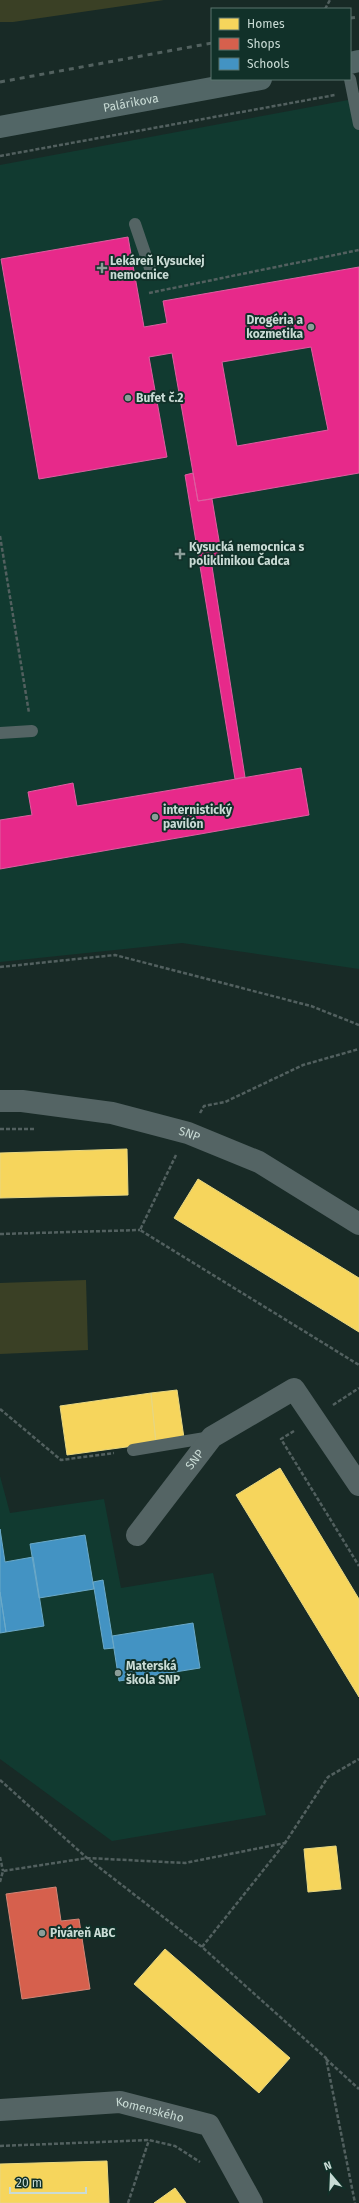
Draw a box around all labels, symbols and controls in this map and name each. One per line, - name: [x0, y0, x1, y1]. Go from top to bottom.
- legend: [211, 8, 351, 80]
- text: Homes: [247, 17, 285, 31]
- text: Shops: [247, 37, 281, 51]
- text: Schools: [247, 57, 290, 71]
- street label: Palárikova: [102, 91, 160, 115]
- place label: Lekáreň Kysuckej nemocnice: [110, 254, 205, 282]
- marker: Lekáreň Kysuckej nemocnice: [97, 263, 107, 273]
- place label: Drogéria a kozmetika: [246, 313, 303, 341]
- marker: Drogéria a kozmetika: [306, 322, 316, 332]
- place label: Bufet č.2: [136, 391, 183, 405]
- marker: Bufet č.2: [123, 393, 133, 403]
- place label: Kysucká nemocnica s poliklinikou Čadca: [189, 540, 305, 568]
- marker: Kysucká nemocnica s poliklinikou Čadca: [174, 548, 186, 560]
- place label: internistický pavilón: [163, 803, 233, 831]
- marker: internistický pavilón: [150, 812, 160, 822]
- street label: SNP: [177, 1124, 202, 1144]
- street label: SNP: [183, 1447, 207, 1472]
- place label: Materská škola SNP: [126, 1659, 180, 1687]
- marker: Materská škola SNP: [113, 1668, 123, 1678]
- place label: Piváreň ABC: [50, 1926, 115, 1940]
- marker: Piváreň ABC: [37, 1928, 47, 1938]
- street label: Komenského: [115, 2095, 185, 2125]
- north arrow: [311, 2155, 351, 2195]
- text: N: [322, 2159, 333, 2173]
- scale bar: [10, 2169, 86, 2195]
- text: 20 m: [16, 2176, 42, 2190]

